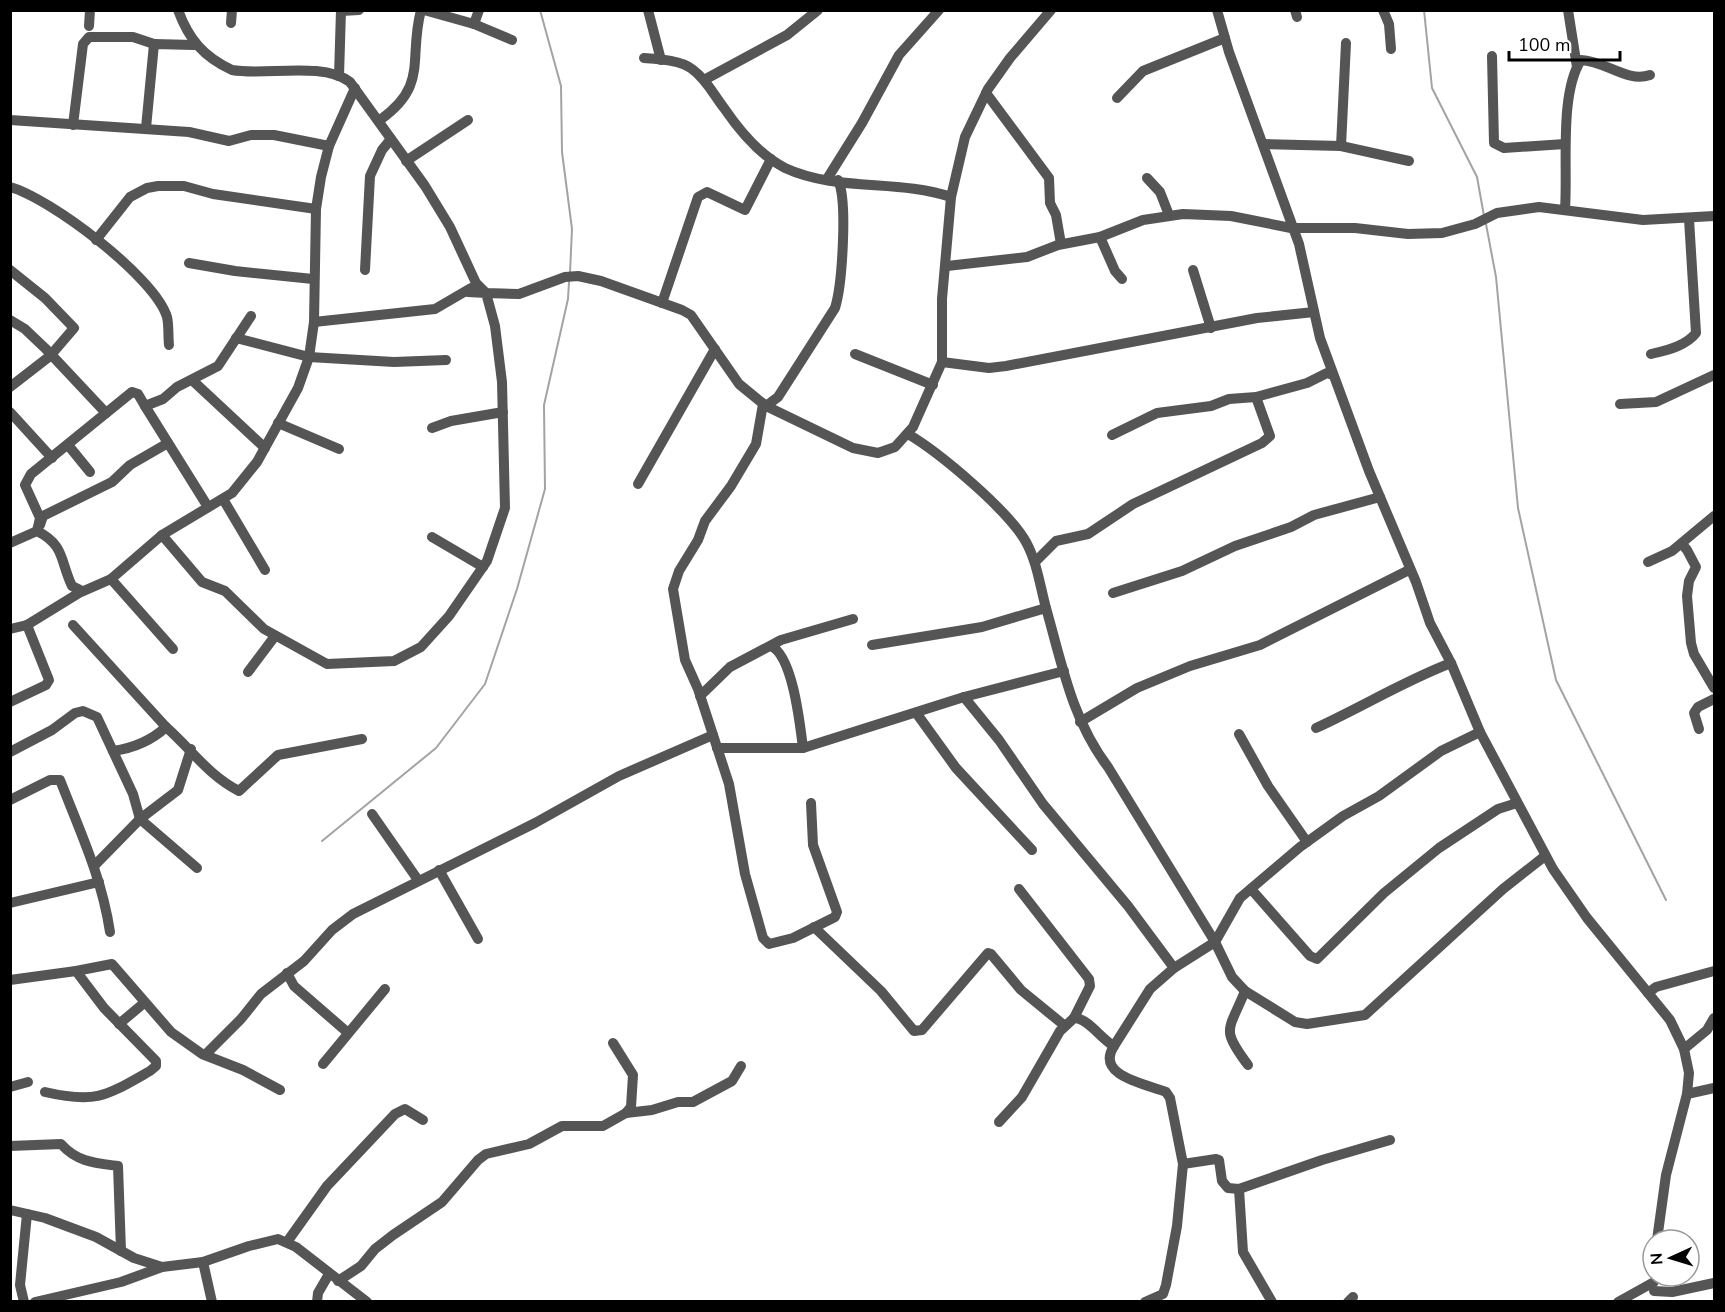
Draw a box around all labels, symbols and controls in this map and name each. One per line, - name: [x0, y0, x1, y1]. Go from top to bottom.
- scale bar: [1509, 24, 1620, 62]
- text: 100 m: [1518, 33, 1570, 57]
- north arrow: [1641, 1228, 1701, 1288]
- text: N: [1646, 1252, 1668, 1266]

